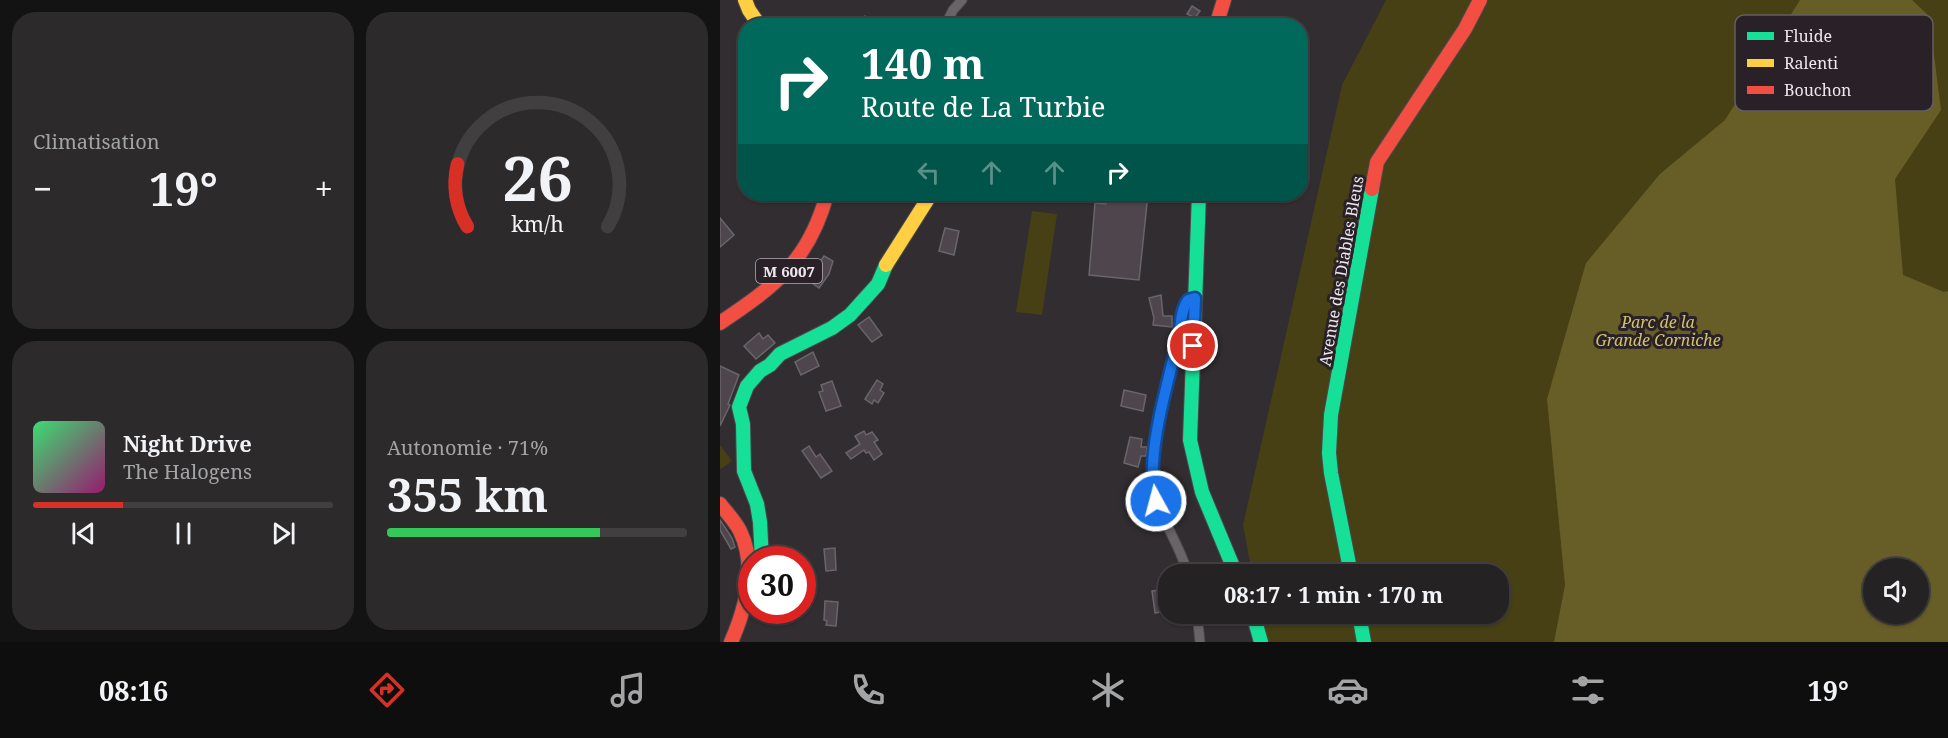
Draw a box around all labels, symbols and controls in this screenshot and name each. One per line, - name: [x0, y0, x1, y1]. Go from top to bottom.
- legend: [1735, 15, 1933, 111]
- text: Fluide: [1784, 25, 1832, 47]
- text: 140 m: [861, 34, 985, 91]
- icon: right: [762, 42, 840, 120]
- text: Ralenti: [1784, 52, 1838, 74]
- text: Bouchon: [1784, 79, 1851, 101]
- text: Route de La Turbie: [861, 88, 1106, 125]
- text: Climatisation: [33, 128, 160, 155]
- text: 26: [502, 134, 572, 219]
- icon: left: [912, 156, 945, 189]
- icon: ahead: [975, 156, 1008, 189]
- icon: ahead: [1038, 156, 1071, 189]
- icon: right: [1101, 156, 1134, 189]
- text: 19°: [149, 158, 218, 219]
- text: −: [33, 166, 52, 211]
- text: +: [315, 166, 333, 211]
- street label: Avenue des Diables Bleus: [1313, 174, 1369, 368]
- text: km/h: [511, 210, 564, 239]
- road number: M 6007: [756, 259, 822, 283]
- park label: Parc de la Grande Corniche: [1595, 311, 1721, 351]
- pin: [1167, 320, 1218, 371]
- icon: arrive: [1176, 329, 1209, 362]
- text: Night Drive: [123, 428, 252, 458]
- text: Autonomie · 71%: [387, 434, 548, 461]
- text: The Halogens: [123, 458, 252, 485]
- text: 355 km: [387, 464, 548, 525]
- position arrow: [1124, 469, 1188, 533]
- icon: previous: [67, 517, 100, 550]
- icon: pause: [167, 517, 200, 550]
- icon: next: [267, 517, 300, 550]
- speed limit sign: 30: [738, 546, 816, 624]
- map controls: [1863, 558, 1929, 624]
- button: sound: [1863, 558, 1929, 624]
- text: 08:17 · 1 min · 170 m: [1224, 579, 1443, 609]
- icon: directions: [366, 669, 408, 711]
- icon: music: [607, 669, 649, 711]
- icon: phone: [847, 669, 889, 711]
- icon: climate: [1087, 669, 1129, 711]
- icon: car: [1327, 669, 1369, 711]
- icon: filters: [1567, 669, 1609, 711]
- text: 08:16: [99, 672, 168, 709]
- text: 19°: [1808, 672, 1849, 709]

